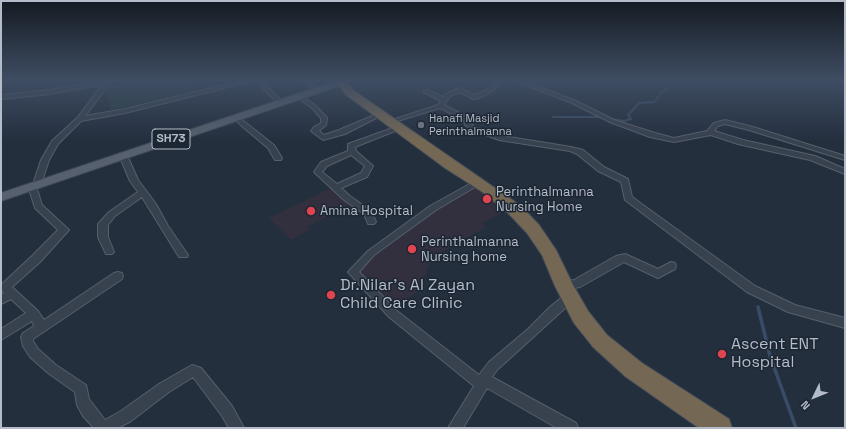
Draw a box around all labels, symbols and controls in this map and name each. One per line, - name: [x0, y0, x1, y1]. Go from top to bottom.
- place label: Hanafi Masjid Perinthalmanna: [429, 112, 512, 138]
- marker: Hanafi Masjid Perinthalmanna: [416, 120, 426, 130]
- road number: SH73: [152, 129, 190, 149]
- place label: Perinthalmanna Nursing Home: [496, 184, 594, 215]
- marker: Perinthalmanna Nursing Home: [481, 193, 493, 205]
- place label: Amina Hospital: [320, 203, 413, 219]
- marker: Amina Hospital: [305, 205, 317, 217]
- place label: Perinthalmanna Nursing home: [421, 234, 519, 265]
- marker: Perinthalmanna Nursing home: [406, 243, 418, 255]
- place label: Dr.Nilar's Al Zayan Child Care Clinic: [340, 276, 475, 314]
- marker: Dr.Nilar's Al Zayan Child Care Clinic: [325, 289, 337, 301]
- place label: Ascent ENT Hospital: [731, 335, 819, 373]
- marker: Ascent ENT Hospital: [716, 348, 728, 360]
- north arrow: [794, 377, 834, 417]
- text: N: [798, 398, 813, 413]

